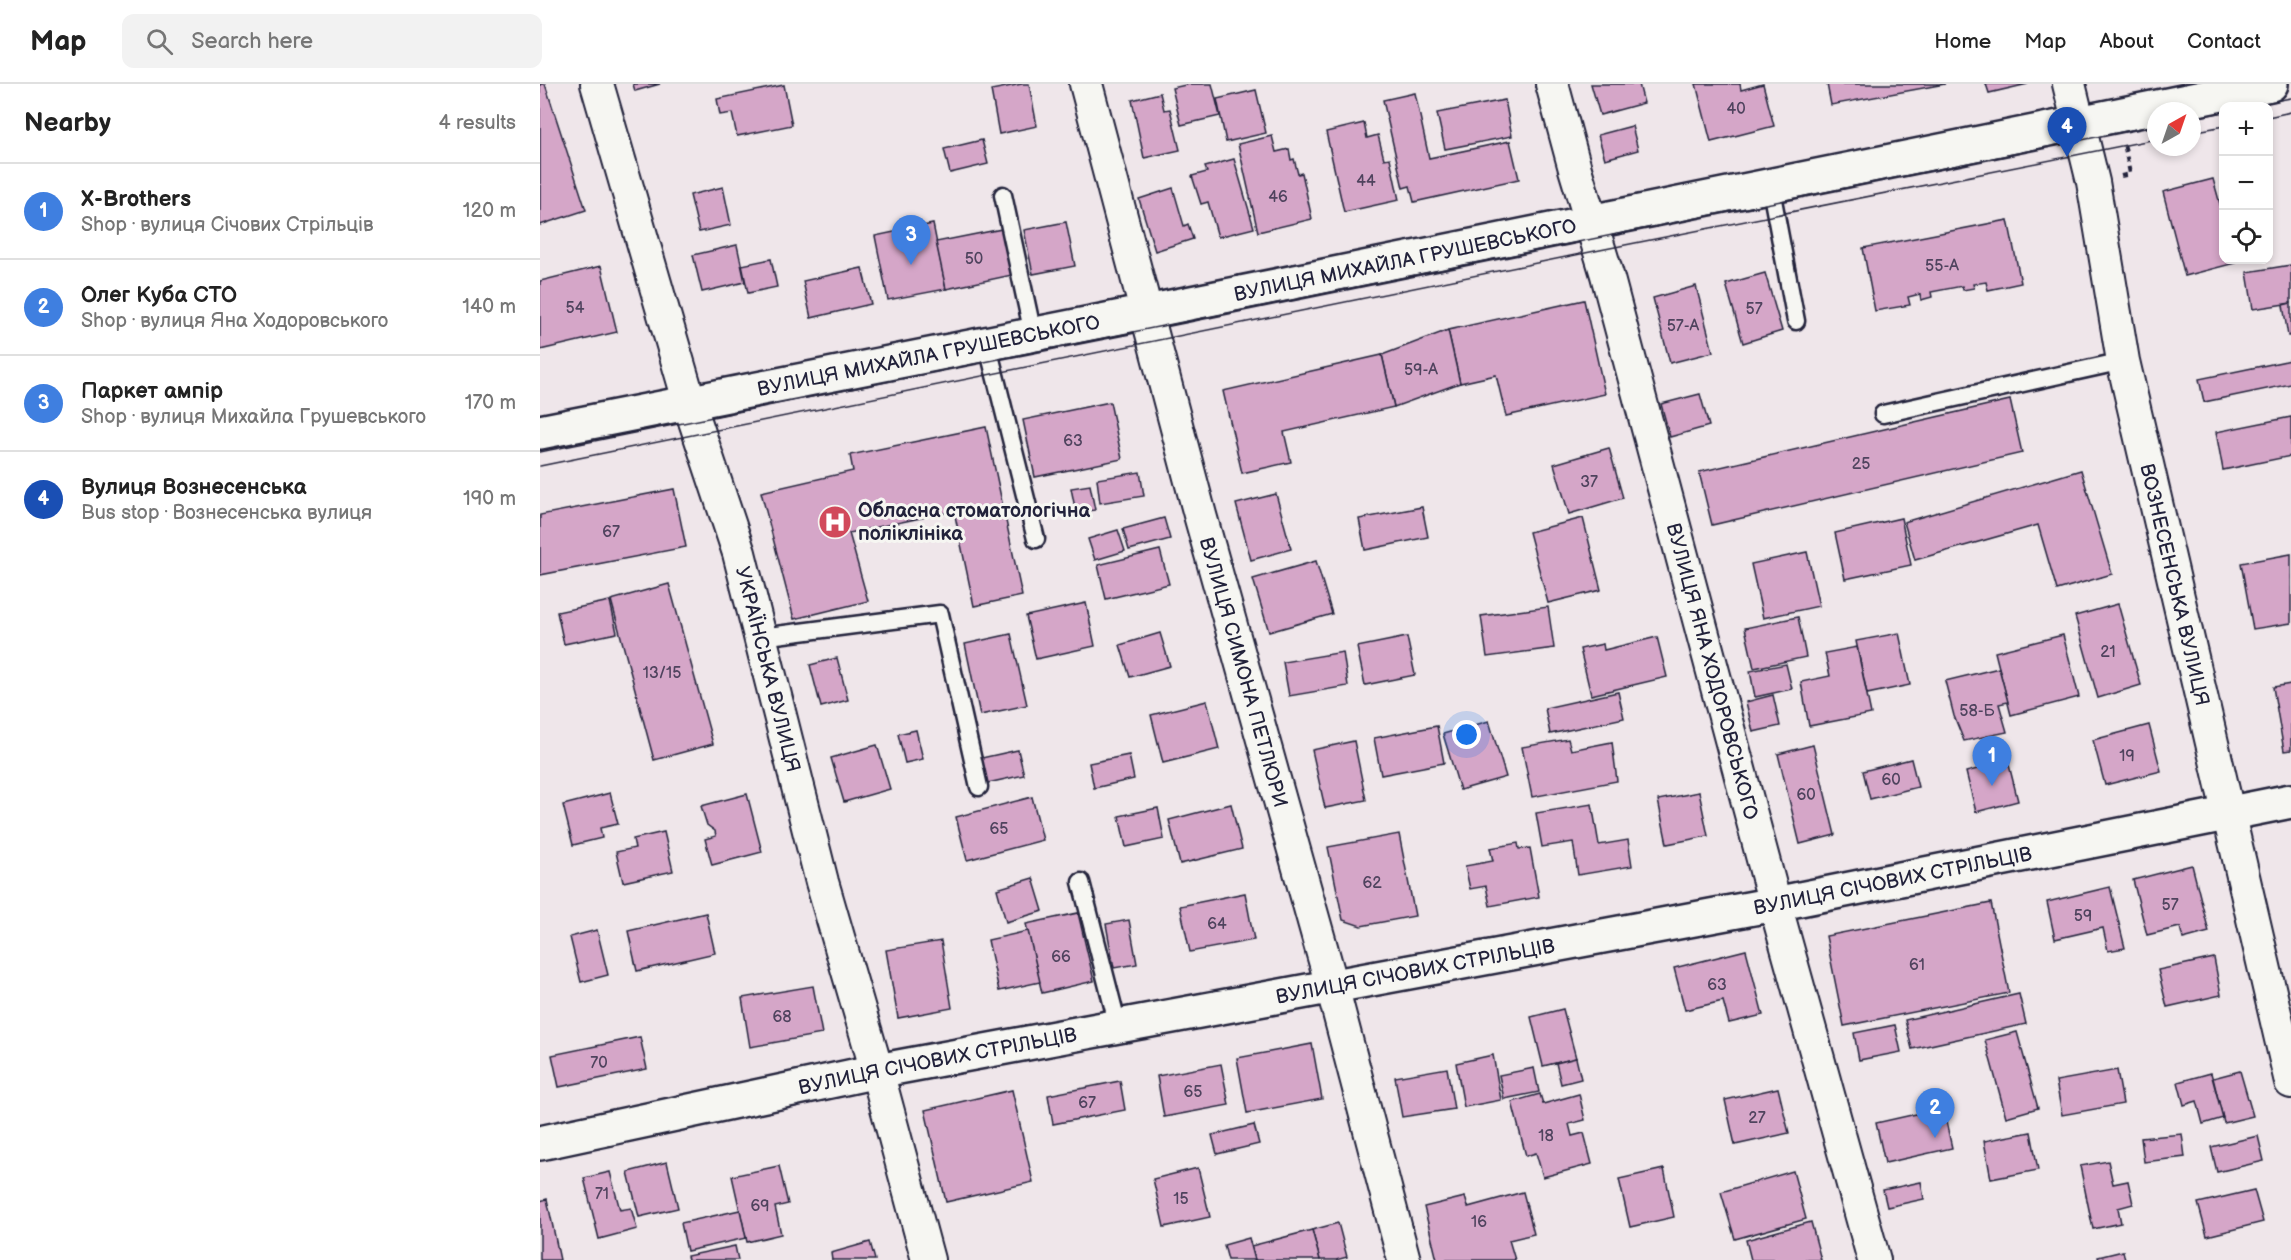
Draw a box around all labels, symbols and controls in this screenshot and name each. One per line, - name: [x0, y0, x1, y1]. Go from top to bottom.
- search box: [122, 14, 542, 68]
- text: Map: [30, 25, 86, 58]
- icon: search: [143, 25, 176, 58]
- text: Search here: [191, 28, 313, 55]
- text: Home: [1934, 29, 1991, 54]
- text: Map: [2024, 29, 2066, 54]
- text: About: [2099, 29, 2154, 54]
- text: Contact: [2187, 29, 2261, 54]
- house number: 40: [1726, 100, 1746, 119]
- north arrow: [2147, 102, 2201, 156]
- map controls: [2219, 102, 2273, 264]
- button: +: [2219, 102, 2273, 156]
- pin: 4: [2048, 107, 2086, 157]
- text: Nearby: [24, 108, 111, 139]
- text: 4 results: [438, 111, 516, 135]
- button: −: [2219, 156, 2273, 210]
- house number: 44: [1356, 172, 1376, 191]
- text: X-Brothers: [81, 186, 191, 213]
- house number: 46: [1268, 188, 1288, 207]
- text: 1: [39, 199, 48, 223]
- text: 120 m: [463, 199, 516, 223]
- button: locate: [2219, 210, 2273, 264]
- text: Shop · вулиця Січових Стрільців: [81, 213, 373, 237]
- street label: ВУЛИЦЯ МИХАЙЛА ГРУШЕВСЬКОГО: [1232, 214, 1579, 307]
- pin: 3: [892, 216, 931, 265]
- house number: 50: [965, 250, 983, 269]
- house number: 55-А: [1925, 257, 1959, 276]
- text: Олег Куба СТО: [81, 282, 237, 309]
- text: 2: [38, 295, 49, 319]
- text: 140 m: [462, 295, 516, 319]
- house number: 54: [566, 299, 585, 318]
- house number: 57: [1745, 300, 1763, 319]
- text: Shop · вулиця Яна Ходоровського: [81, 309, 388, 333]
- street label: ВУЛИЦЯ МИХАЙЛА ГРУШЕВСЬКОГО: [755, 311, 1102, 402]
- house number: 57-А: [1667, 317, 1700, 336]
- house number: 59-А: [1404, 361, 1438, 380]
- text: Паркет ампір: [81, 378, 223, 405]
- text: 3: [38, 391, 49, 415]
- text: 170 m: [465, 391, 516, 415]
- text: Shop · вулиця Михайла Грушевського: [81, 405, 426, 429]
- house number: 63: [1063, 432, 1083, 451]
- house number: 25: [1852, 455, 1870, 474]
- street label: ВОЗНЕСЕНСЬКА ВУЛИЦЯ: [2134, 461, 2214, 708]
- house number: 37: [1580, 473, 1598, 492]
- text: Вулиця Вознесенська: [81, 474, 307, 501]
- text: 4: [38, 487, 49, 511]
- text: 190 m: [463, 487, 516, 511]
- place label: Обласна стоматологічна поліклініка: [858, 499, 1091, 546]
- text: Bus stop · Вознесенська вулиця: [81, 501, 372, 525]
- hospital icon: Обласна стоматологічна поліклініка: [817, 504, 853, 540]
- street label: ВУЛИЦЯ ЯНА ХОДОРОВСЬКОГО: [1661, 521, 1763, 823]
- house number: 67: [602, 523, 620, 542]
- street label: ВУЛИЦЯ СИМОНА ПЕТЛЮРИ: [1194, 535, 1292, 810]
- street label: УКРАЇНСЬКА ВУЛИЦЯ: [730, 564, 805, 775]
- house number: 21: [2100, 643, 2116, 662]
- house number: 13/15: [643, 664, 681, 683]
- house number: 58-Б: [1959, 702, 1996, 721]
- your location: [1452, 720, 1481, 749]
- pin: 1: [1972, 736, 2012, 786]
- house number: 19: [2119, 747, 2135, 766]
- house number: 60: [1881, 771, 1901, 790]
- house number: 60: [1796, 786, 1816, 805]
- house number: 65: [990, 820, 1008, 839]
- street label: ВУЛИЦЯ СІЧОВИХ СТРІЛЬЦІВ: [1752, 842, 2034, 921]
- house number: 62: [1362, 874, 1382, 893]
- house number: 57: [2161, 896, 2179, 915]
- house number: 59: [2074, 907, 2092, 926]
- house number: 64: [1207, 915, 1227, 934]
- street label: ВУЛИЦЯ СІЧОВИХ СТРІЛЬЦІВ: [1274, 934, 1557, 1010]
- house number: 66: [1051, 948, 1071, 967]
- house number: 61: [1909, 956, 1925, 975]
- house number: 63: [1707, 976, 1727, 995]
- house number: 68: [772, 1008, 792, 1027]
- street label: ВУЛИЦЯ СІЧОВИХ СТРІЛЬЦІВ: [796, 1023, 1079, 1100]
- house number: 70: [590, 1054, 608, 1073]
- house number: 65: [1184, 1083, 1202, 1102]
- pin: 2: [1916, 1088, 1954, 1138]
- house number: 67: [1078, 1094, 1096, 1113]
- house number: 27: [1748, 1109, 1766, 1128]
- house number: 18: [1538, 1127, 1554, 1146]
- house number: 71: [595, 1185, 609, 1204]
- house number: 15: [1173, 1190, 1189, 1209]
- house number: 69: [750, 1197, 770, 1216]
- house number: 16: [1471, 1213, 1487, 1232]

